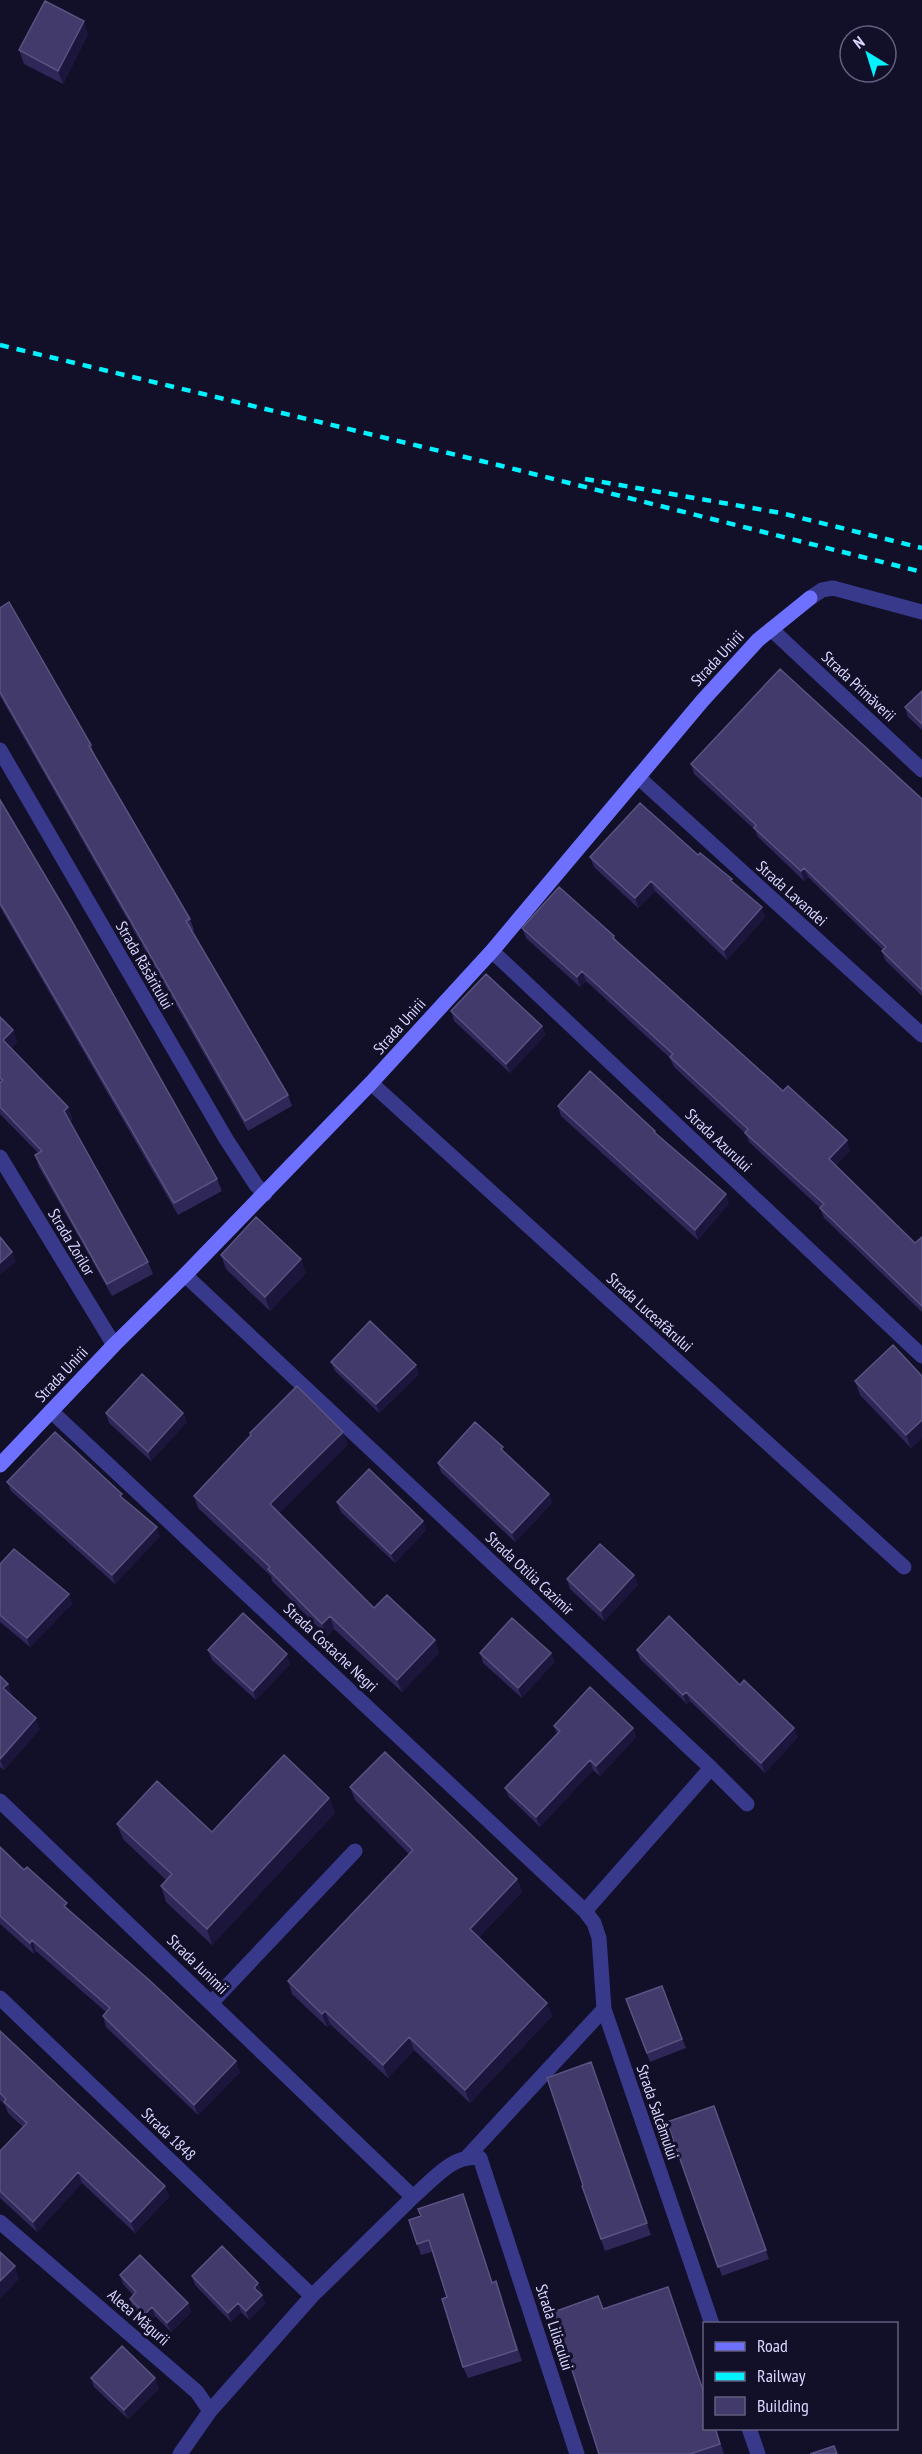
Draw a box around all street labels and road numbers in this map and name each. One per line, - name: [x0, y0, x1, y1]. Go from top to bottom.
- street label: Strada Unirii: [686, 626, 748, 690]
- street label: Strada Primăverii: [818, 647, 900, 725]
- street label: Strada Lavandei: [753, 856, 831, 930]
- street label: Strada Răsăritului: [112, 918, 178, 1012]
- street label: Strada Unirii: [369, 994, 429, 1058]
- street label: Strada Azurului: [682, 1104, 756, 1176]
- street label: Strada Zorilor: [44, 1205, 100, 1280]
- street label: Strada Luceafǎrului: [603, 1268, 697, 1356]
- street label: Strada Unirii: [30, 1342, 92, 1406]
- street label: Strada Otilia Cazimir: [482, 1527, 579, 1619]
- street label: Strada Costache Negri: [280, 1598, 382, 1696]
- street label: Strada Junimii: [163, 1930, 233, 1998]
- street label: Strada Salcâmului: [632, 2062, 684, 2162]
- street label: Strada 1848: [138, 2103, 200, 2165]
- street label: Strada Liliacului: [532, 2281, 578, 2373]
- street label: Aleea Măgurii: [104, 2285, 174, 2349]

